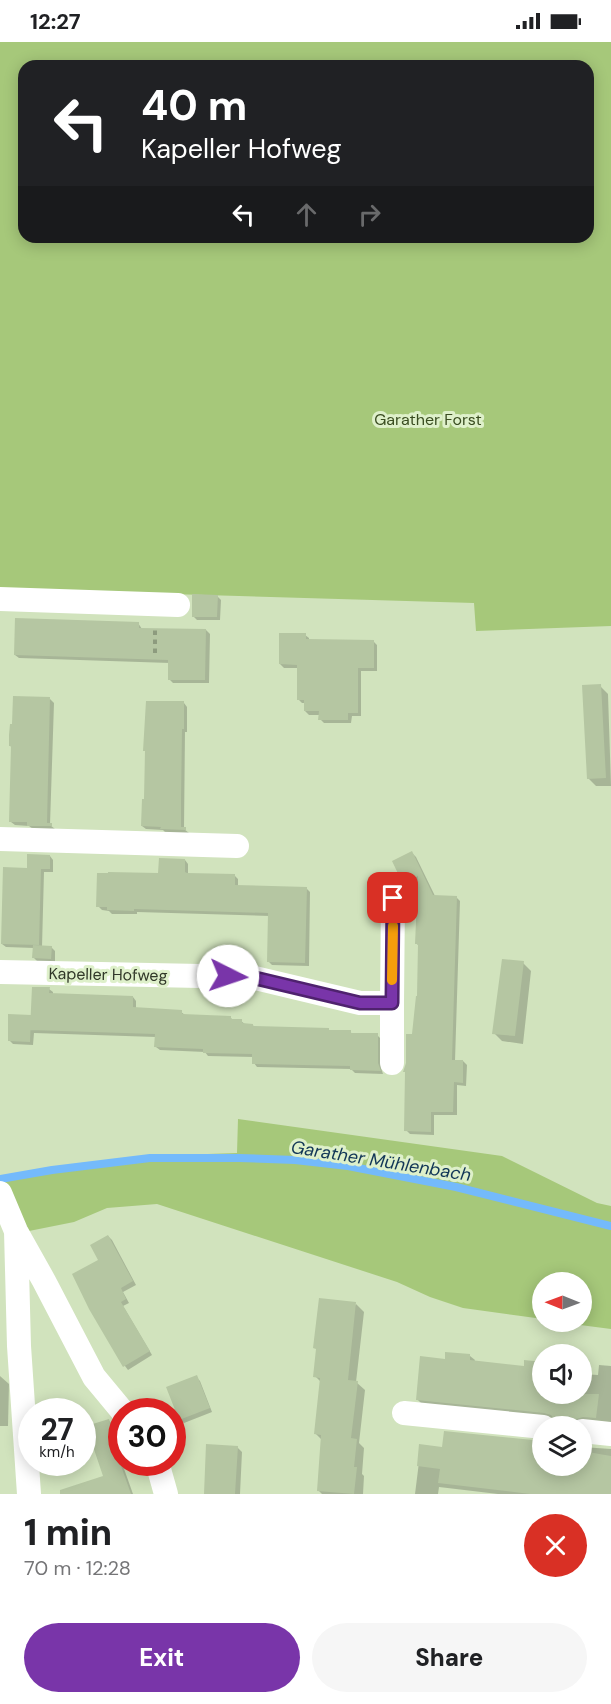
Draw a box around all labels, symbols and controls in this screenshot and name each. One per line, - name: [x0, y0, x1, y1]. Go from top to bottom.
- text: 12:27: [30, 7, 81, 36]
- text: 40 m: [141, 78, 247, 133]
- icon: left: [42, 84, 120, 162]
- text: Kapeller Hofweg: [141, 131, 342, 166]
- icon: left: [227, 198, 260, 231]
- icon: ahead: [290, 198, 323, 231]
- icon: right: [353, 198, 386, 231]
- park label: Garather Forst: [374, 409, 482, 430]
- pin: [367, 872, 418, 923]
- icon: arrive: [376, 881, 409, 914]
- position arrow: [196, 944, 260, 1008]
- street label: Kapeller Hofweg: [48, 963, 168, 986]
- water label: Garather Mühlenbach: [289, 1135, 473, 1187]
- north arrow: [532, 1272, 592, 1332]
- map controls: [532, 1272, 592, 1476]
- button: sound: [532, 1344, 592, 1404]
- speed limit sign: 30: [108, 1398, 186, 1476]
- text: 27: [40, 1410, 74, 1449]
- button: layers: [532, 1416, 592, 1476]
- text: km/h: [39, 1442, 75, 1462]
- text: 1 min: [24, 1509, 112, 1556]
- button: close: [524, 1514, 587, 1577]
- text: 70 m · 12:28: [24, 1555, 131, 1581]
- button: Exit: [24, 1623, 300, 1692]
- button: Share: [312, 1623, 587, 1692]

